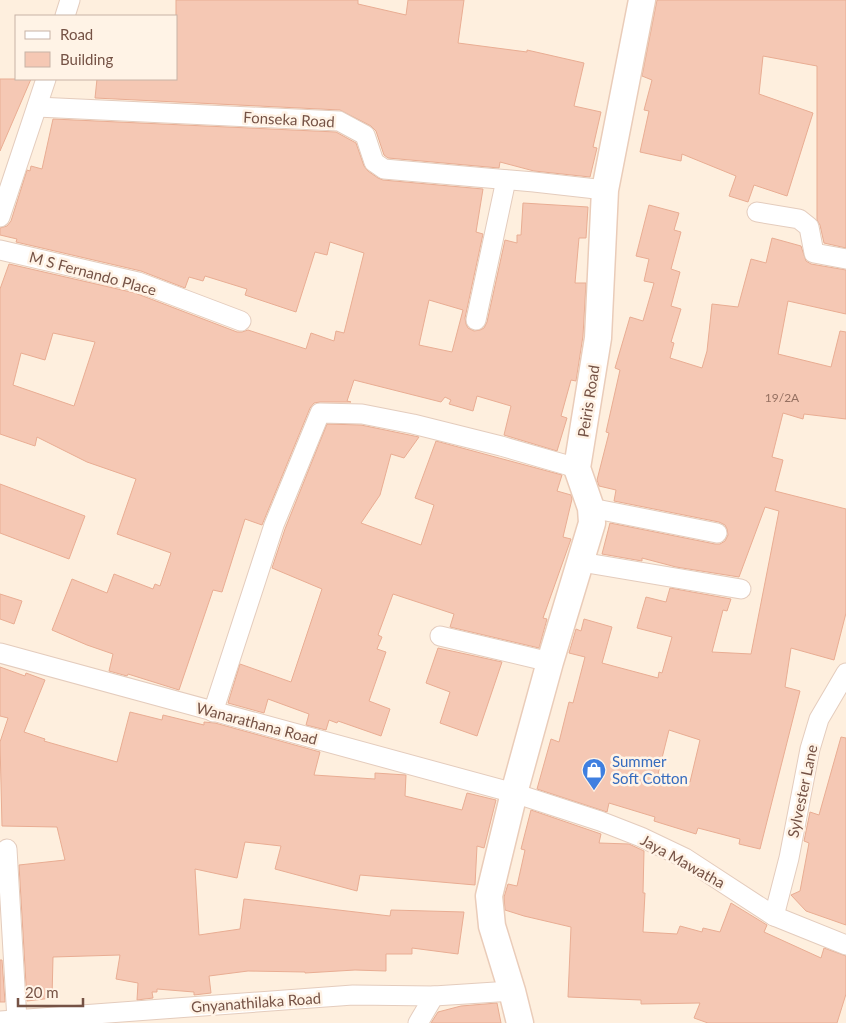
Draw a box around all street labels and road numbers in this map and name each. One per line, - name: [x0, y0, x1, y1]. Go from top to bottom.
- street label: Fonseka Road: [243, 108, 335, 130]
- street label: M S Fernando Place: [27, 247, 159, 299]
- street label: Peiris Road: [573, 364, 603, 438]
- street label: Wanarathana Road: [194, 698, 320, 748]
- street label: Sylvester Lane: [783, 743, 821, 839]
- street label: Jaya Mawatha: [638, 830, 728, 892]
- street label: Gnyanathilaka Road: [190, 988, 322, 1016]

